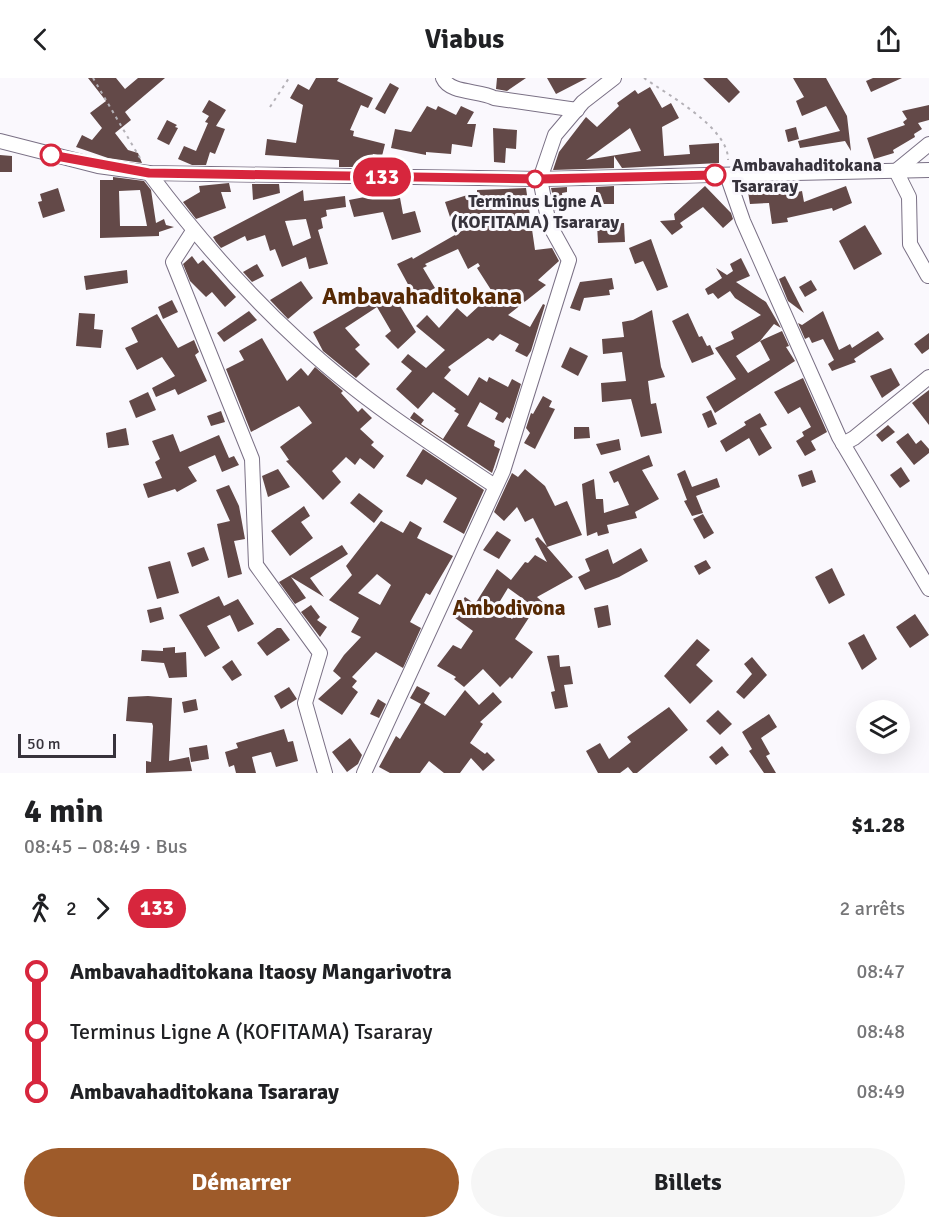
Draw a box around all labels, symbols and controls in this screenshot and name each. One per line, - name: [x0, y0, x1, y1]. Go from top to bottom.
- icon: back: [24, 23, 57, 56]
- text: Viabus: [425, 23, 504, 56]
- icon: share: [872, 23, 905, 56]
- unlabelled marker: [40, 144, 62, 166]
- place label: Ambavahaditokana Tsararay: [732, 154, 882, 197]
- line badge: 133: [348, 158, 416, 196]
- text: 133: [365, 164, 399, 190]
- marker: Ambavahaditokana Tsararay: [704, 164, 726, 186]
- marker: Terminus Ligne A (KOFITAMA) Tsararay: [526, 170, 544, 188]
- place label: Terminus Ligne A (KOFITAMA) Tsararay: [451, 190, 619, 233]
- district label: Ambavahaditokana: [322, 281, 522, 311]
- district label: Ambodivona: [452, 595, 566, 621]
- map controls: [856, 700, 910, 754]
- button: layers: [856, 700, 910, 754]
- scale bar: [18, 731, 116, 758]
- text: 50 m: [27, 734, 61, 754]
- text: 4 min: [24, 791, 104, 832]
- text: $1.28: [851, 811, 905, 838]
- text: 08:45 – 08:49 · Bus: [24, 834, 187, 859]
- icon: walk: [24, 892, 57, 925]
- icon: forward: [86, 892, 119, 925]
- text: 133: [140, 895, 174, 921]
- text: 2: [66, 896, 77, 921]
- text: 2 arrêts: [840, 896, 905, 921]
- text: Ambavahaditokana Itaosy Mangarivotra: [70, 958, 452, 985]
- text: 08:47: [856, 959, 905, 984]
- text: Terminus Ligne A (KOFITAMA) Tsararay: [70, 1018, 433, 1045]
- text: 08:48: [856, 1019, 905, 1044]
- text: Ambavahaditokana Tsararay: [70, 1078, 339, 1105]
- text: 08:49: [856, 1079, 905, 1104]
- button: Démarrer: [24, 1148, 459, 1217]
- button: Billets: [471, 1148, 905, 1217]

